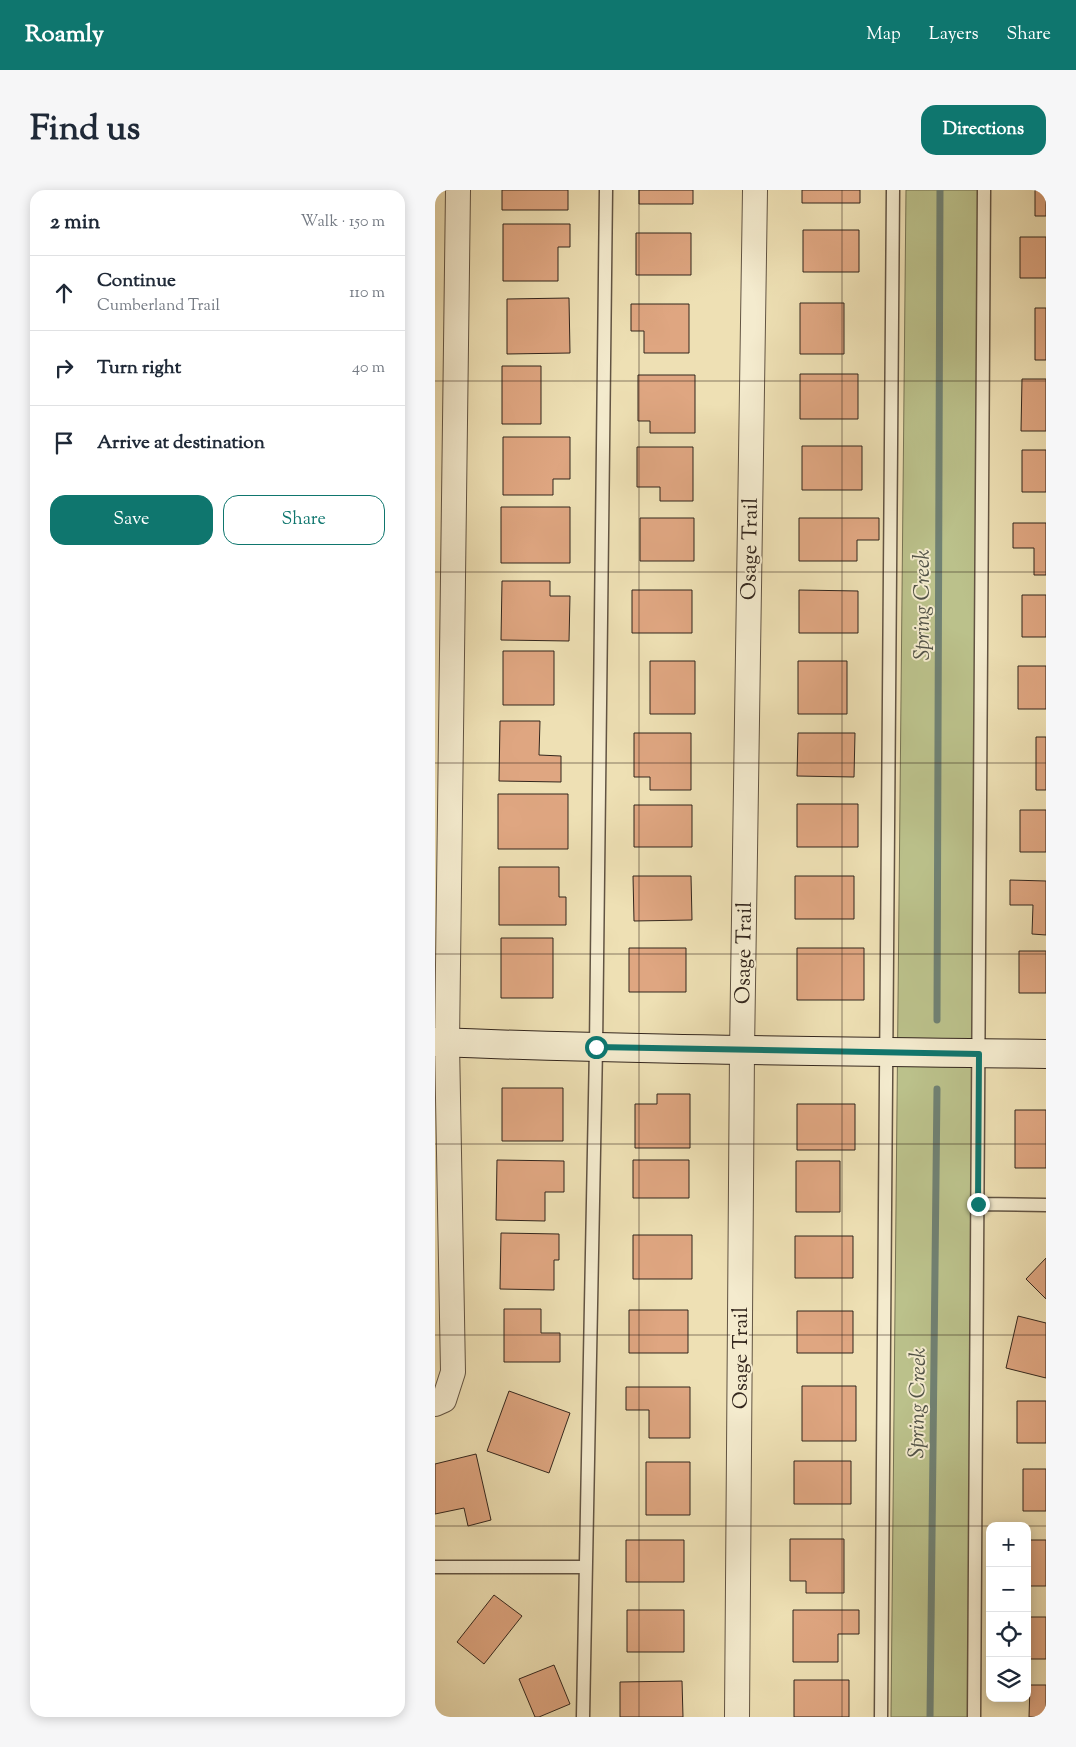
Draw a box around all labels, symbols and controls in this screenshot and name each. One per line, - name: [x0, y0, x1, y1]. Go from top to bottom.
- text: Roamly: [25, 18, 104, 52]
- text: Map: [866, 22, 901, 48]
- text: Layers: [929, 22, 979, 48]
- text: Share: [1007, 22, 1051, 48]
- text: Find us: [30, 105, 140, 156]
- button: Directions: [921, 105, 1046, 155]
- text: 2 min: [50, 208, 100, 238]
- text: Walk · 150 m: [301, 211, 385, 234]
- text: Continue: [97, 268, 176, 295]
- icon: ahead: [50, 279, 78, 307]
- text: 110 m: [349, 282, 385, 305]
- text: Cumberland Trail: [97, 295, 220, 318]
- icon: right: [50, 354, 78, 382]
- text: Turn right: [97, 355, 181, 382]
- text: 40 m: [352, 357, 385, 380]
- icon: arrive: [50, 429, 78, 457]
- text: Arrive at destination: [97, 430, 265, 457]
- button: Save: [50, 495, 213, 545]
- button: Share: [223, 495, 385, 545]
- street label: Osage Trail: [735, 498, 767, 600]
- water label: Spring Creek: [908, 550, 940, 660]
- street label: Osage Trail: [729, 902, 761, 1004]
- route start: [585, 1036, 608, 1059]
- route end: [967, 1193, 990, 1216]
- street label: Osage Trail: [727, 1307, 757, 1409]
- water label: Spring Creek: [902, 1347, 936, 1459]
- map controls: [986, 1522, 1031, 1702]
- button: +: [986, 1522, 1031, 1567]
- button: −: [986, 1567, 1031, 1612]
- button: locate: [986, 1612, 1031, 1657]
- button: layers: [986, 1657, 1031, 1702]

